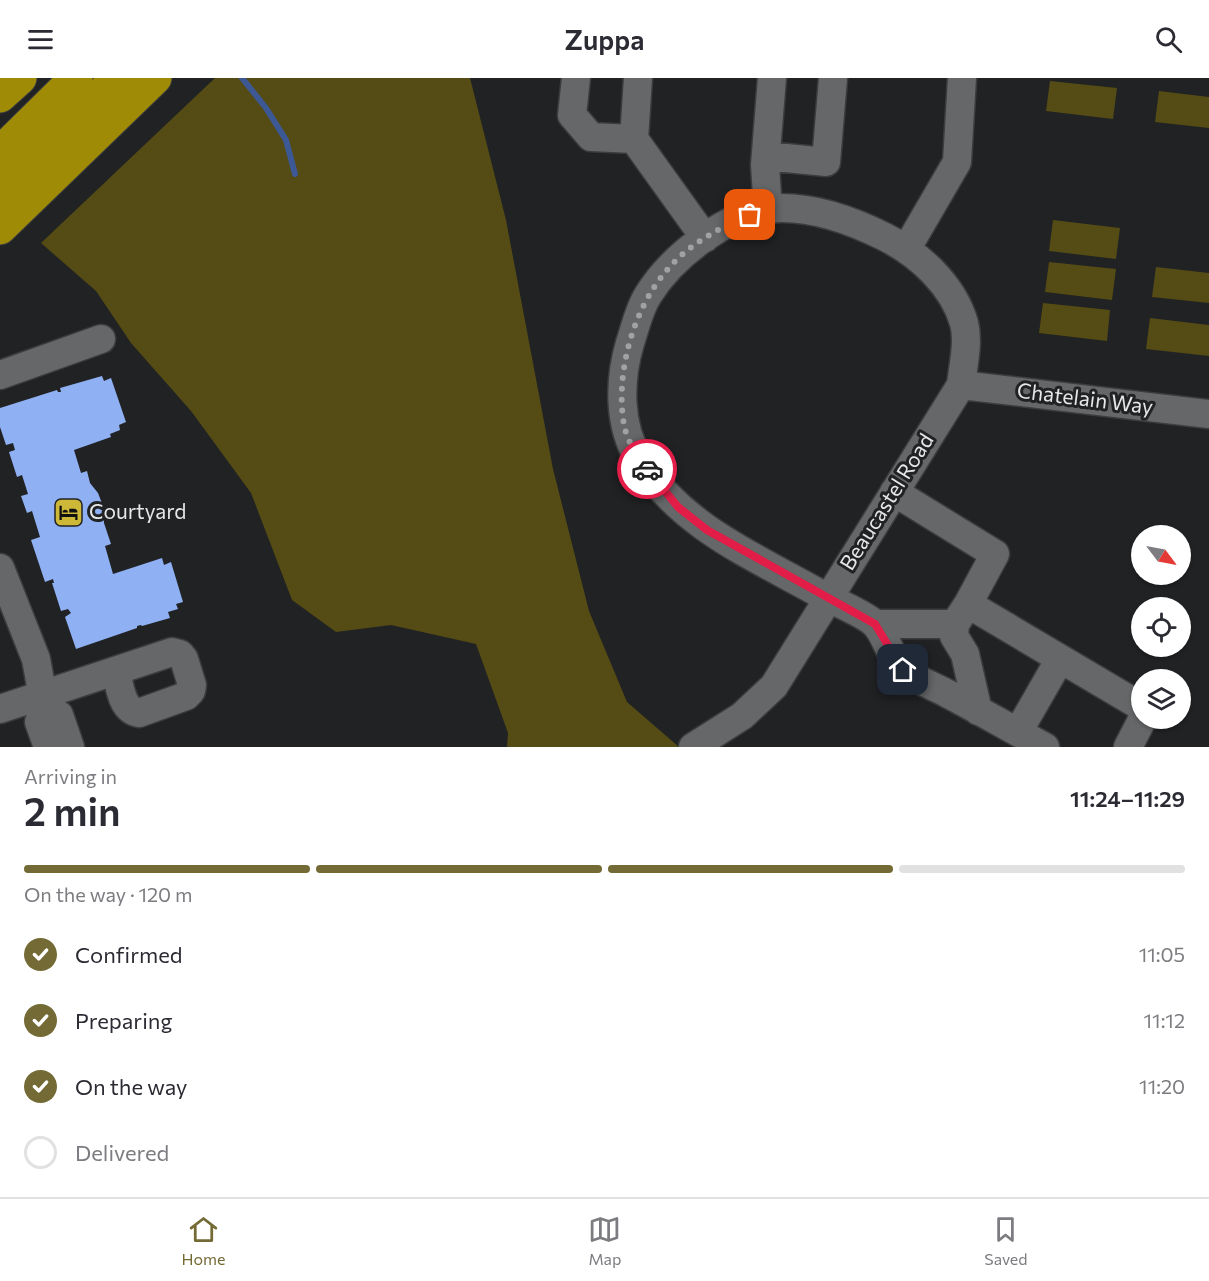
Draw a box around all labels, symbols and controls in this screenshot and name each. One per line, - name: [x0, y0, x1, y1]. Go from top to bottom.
- icon: menu: [24, 23, 57, 56]
- text: Zuppa: [565, 23, 644, 56]
- icon: search: [1152, 23, 1185, 56]
- pin: [724, 189, 775, 240]
- icon: bag: [733, 198, 766, 231]
- street label: Chatelain Way: [1016, 377, 1155, 418]
- street label: Beaucastel Road: [834, 428, 938, 574]
- courier: [617, 439, 677, 499]
- icon: car: [631, 453, 664, 486]
- hotel icon: Courtyard: [52, 496, 84, 528]
- place label: Courtyard: [89, 498, 186, 523]
- north arrow: [1131, 525, 1191, 585]
- map controls: [1131, 525, 1191, 729]
- button: locate: [1131, 597, 1191, 657]
- pin: [877, 644, 928, 695]
- icon: home: [886, 653, 919, 686]
- button: layers: [1131, 669, 1191, 729]
- text: Arriving in: [24, 764, 117, 788]
- text: 11:24–11:29: [1070, 785, 1185, 812]
- text: 2 min: [24, 786, 121, 834]
- text: On the way · 120 m: [24, 882, 192, 906]
- icon: check: [24, 938, 57, 971]
- text: Confirmed: [75, 941, 182, 968]
- text: 11:05: [1139, 942, 1185, 966]
- icon: check: [24, 1004, 57, 1037]
- text: Preparing: [75, 1007, 172, 1034]
- text: 11:12: [1144, 1008, 1185, 1032]
- icon: check: [24, 1070, 57, 1103]
- text: On the way: [75, 1073, 187, 1100]
- text: 11:20: [1139, 1074, 1185, 1098]
- text: Delivered: [75, 1139, 169, 1166]
- tab: Home: [181, 1213, 225, 1268]
- tab: Map: [588, 1213, 621, 1268]
- tab: Saved: [984, 1213, 1028, 1268]

